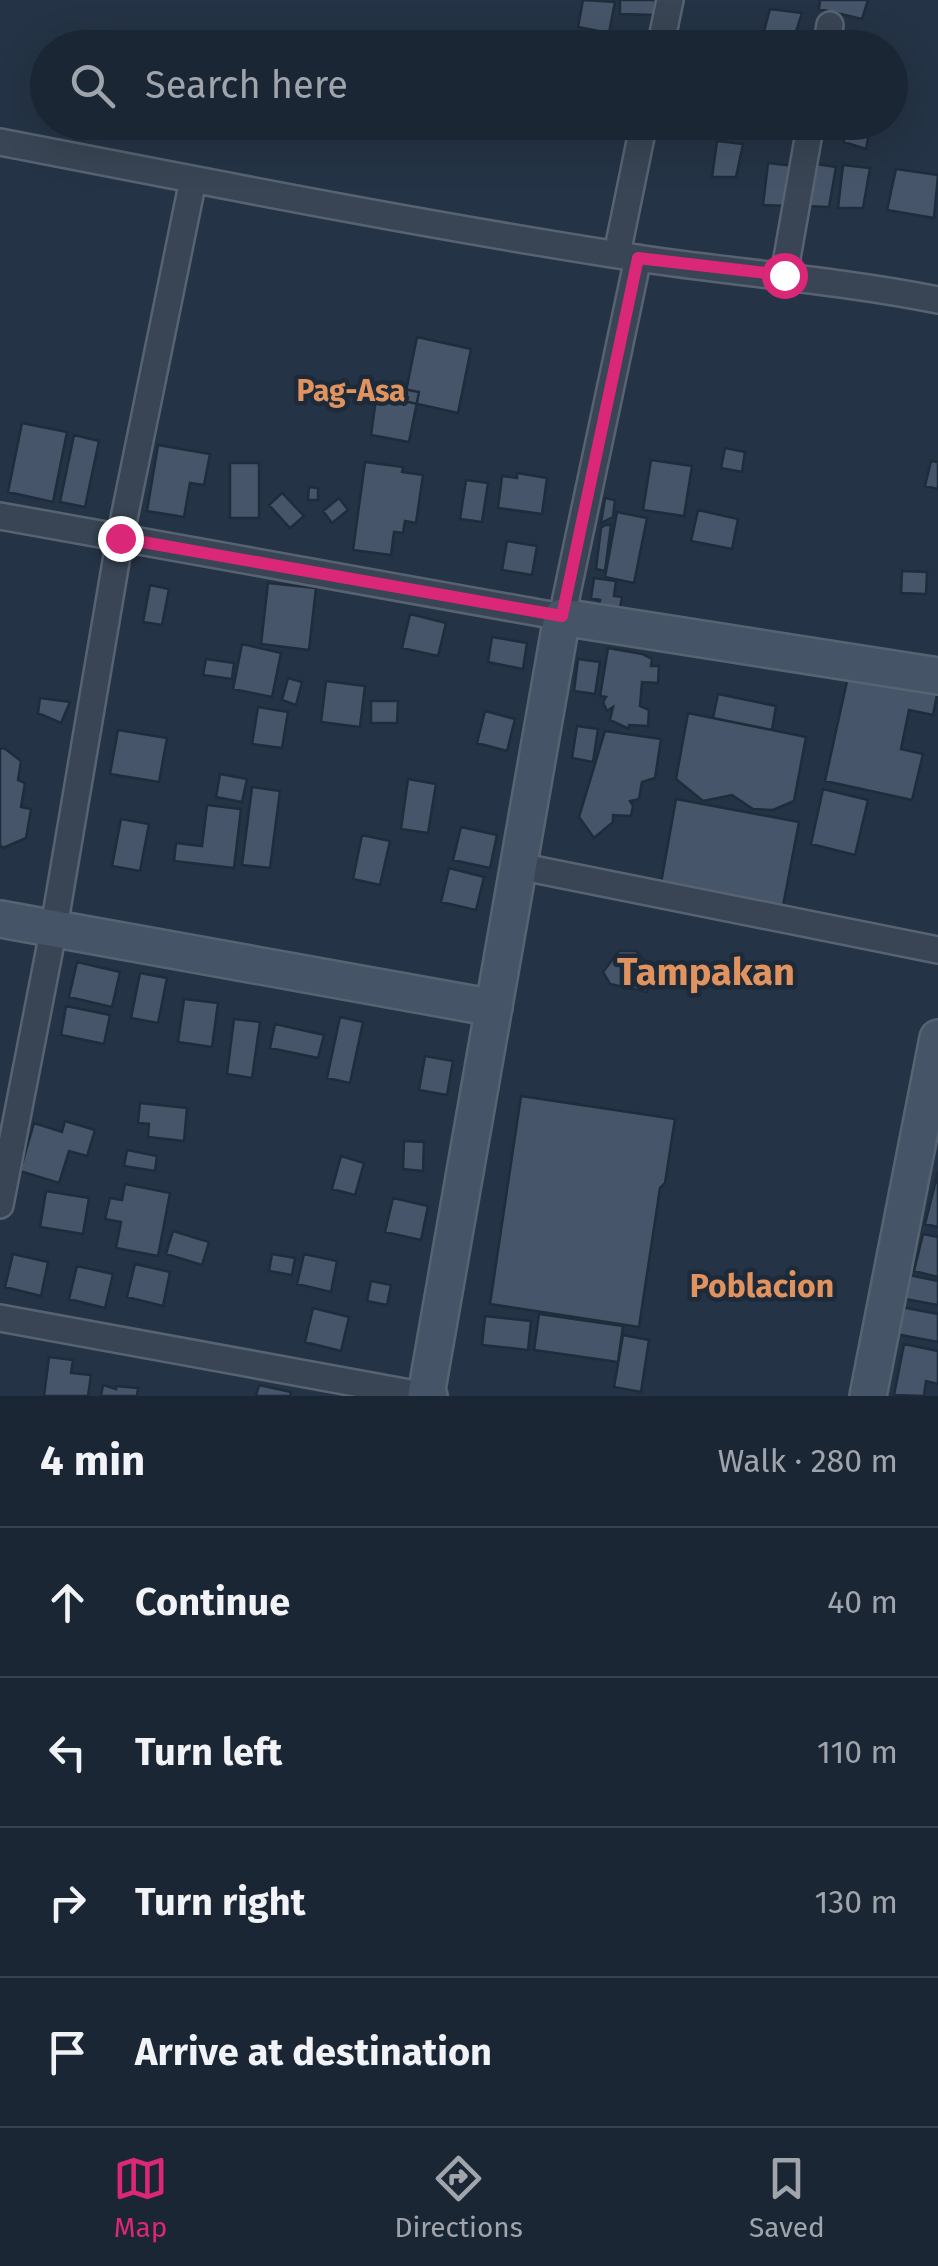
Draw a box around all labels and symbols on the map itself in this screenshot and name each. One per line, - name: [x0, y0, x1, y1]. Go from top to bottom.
- route start: [762, 253, 808, 299]
- district label: Pag-Asa: [296, 373, 406, 409]
- route end: [98, 516, 144, 562]
- district label: Tampakan: [617, 949, 795, 995]
- district label: Poblacion: [690, 1267, 834, 1305]

